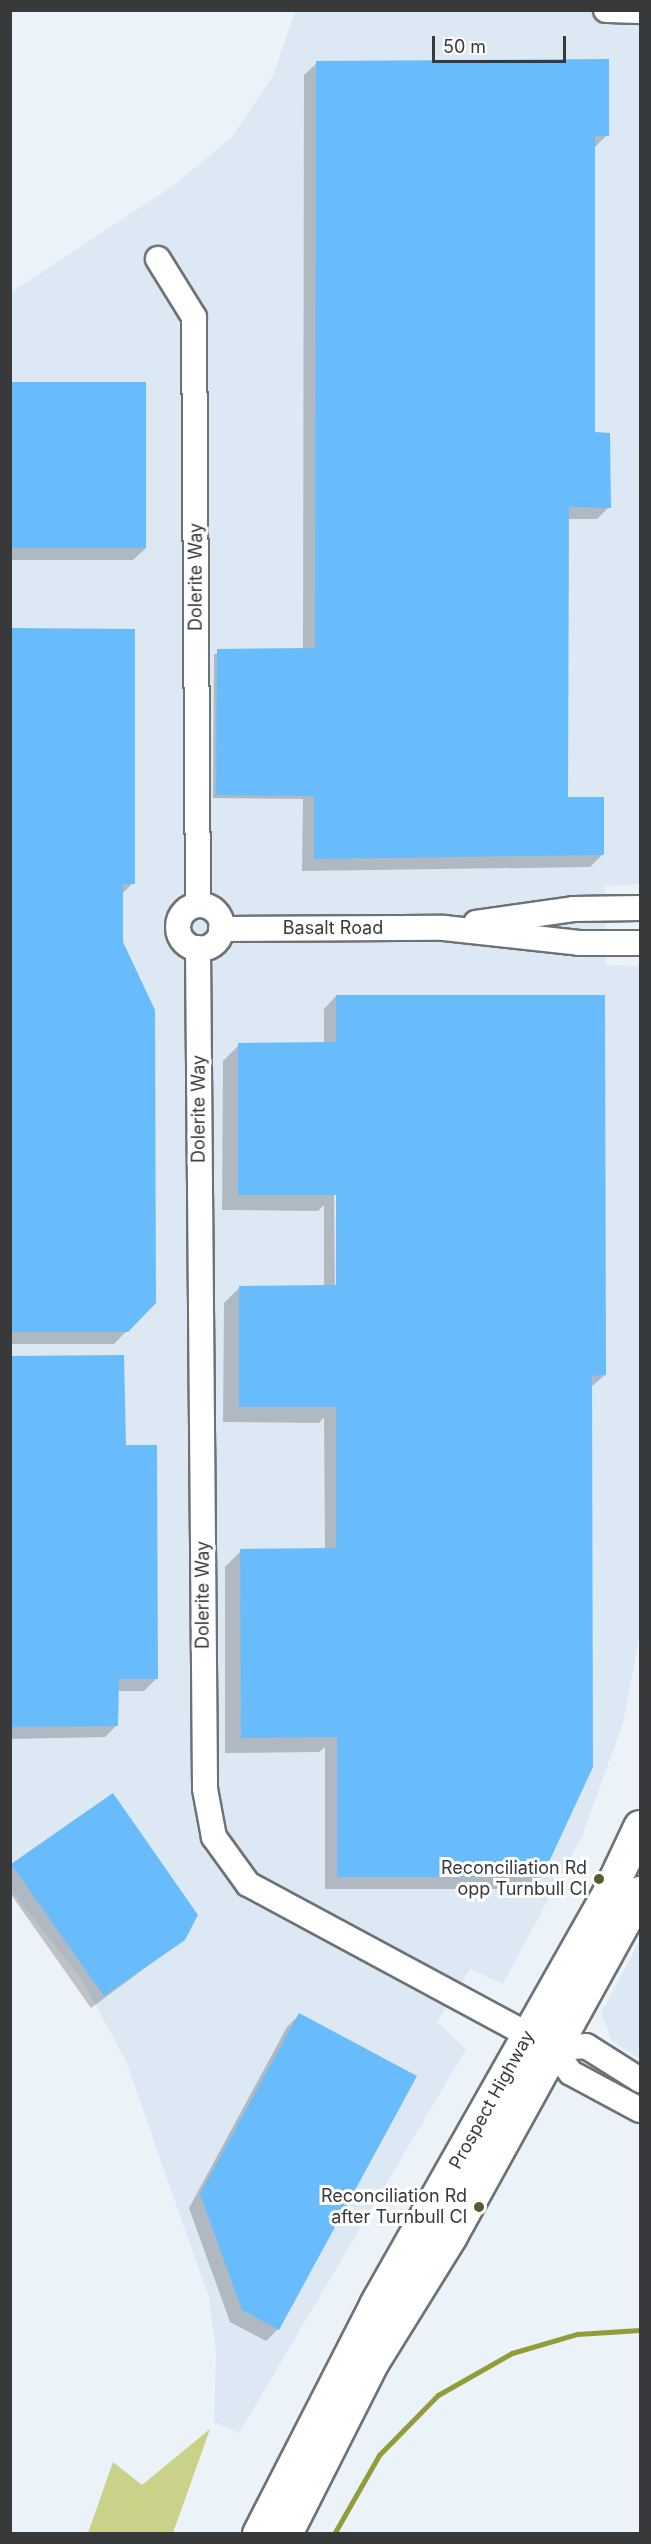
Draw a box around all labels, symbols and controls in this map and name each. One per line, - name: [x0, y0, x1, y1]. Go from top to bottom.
- scale bar: [435, 24, 568, 62]
- text: 50 m: [443, 36, 486, 57]
- street label: Dolerite Way: [185, 523, 207, 631]
- street label: Basalt Road: [283, 917, 383, 939]
- street label: Dolerite Way: [188, 1055, 210, 1163]
- street label: Dolerite Way: [192, 1541, 214, 1649]
- place label: Reconciliation Rd opp Turnbull Cl: [441, 1858, 587, 1900]
- marker: Reconciliation Rd opp Turnbull Cl: [592, 1872, 606, 1886]
- street label: Prospect Highway: [445, 2027, 539, 2173]
- place label: Reconciliation Rd after Turnbull Cl: [321, 2186, 467, 2228]
- marker: Reconciliation Rd after Turnbull Cl: [472, 2200, 486, 2214]

